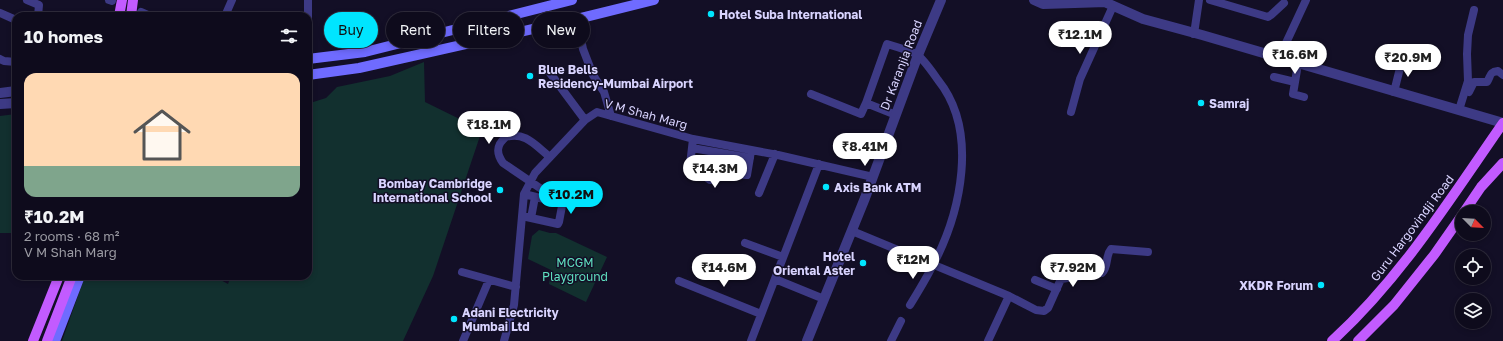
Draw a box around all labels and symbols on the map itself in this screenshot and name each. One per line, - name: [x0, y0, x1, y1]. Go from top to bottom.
- place label: Hotel Suba International: [719, 7, 862, 22]
- marker: Hotel Suba International: [706, 9, 716, 19]
- street label: Dr Karanjia Road: [877, 18, 925, 112]
- pin: ₹12.1M: [1047, 21, 1113, 55]
- pin: ₹16.6M: [1262, 41, 1328, 75]
- pin: ₹20.9M: [1375, 44, 1441, 78]
- place label: Blue Bells Residency-Mumbai Airport: [538, 62, 693, 91]
- marker: Blue Bells Residency-Mumbai Airport: [525, 71, 535, 81]
- street label: V M Shah Marg: [603, 96, 689, 132]
- place label: Samraj: [1209, 96, 1249, 111]
- marker: Samraj: [1196, 98, 1206, 108]
- pin: ₹18.1M: [456, 111, 522, 145]
- pin: ₹8.41M: [832, 133, 898, 167]
- pin: ₹14.3M: [682, 155, 748, 189]
- street label: Guru Hargovindji Road: [1367, 172, 1457, 284]
- place label: Bombay Cambridge International School: [373, 176, 492, 205]
- place label: Axis Bank ATM: [834, 180, 922, 195]
- pin: ₹10.2M: [538, 181, 604, 215]
- marker: Axis Bank ATM: [821, 182, 831, 192]
- marker: Bombay Cambridge International School: [495, 185, 505, 195]
- north arrow: [1455, 205, 1491, 241]
- pin: ₹12M: [889, 246, 937, 280]
- place label: Hotel Oriental Aster: [773, 249, 855, 278]
- pin: ₹14.6M: [691, 254, 757, 288]
- pin: ₹7.92M: [1040, 254, 1106, 288]
- park label: MCGM Playground: [542, 255, 608, 284]
- marker: Hotel Oriental Aster: [858, 258, 868, 268]
- place label: XKDR Forum: [1239, 278, 1313, 293]
- marker: XKDR Forum: [1316, 280, 1326, 290]
- place label: Adani Electricity Mumbai Ltd: [462, 305, 560, 334]
- marker: Adani Electricity Mumbai Ltd: [449, 314, 459, 324]

